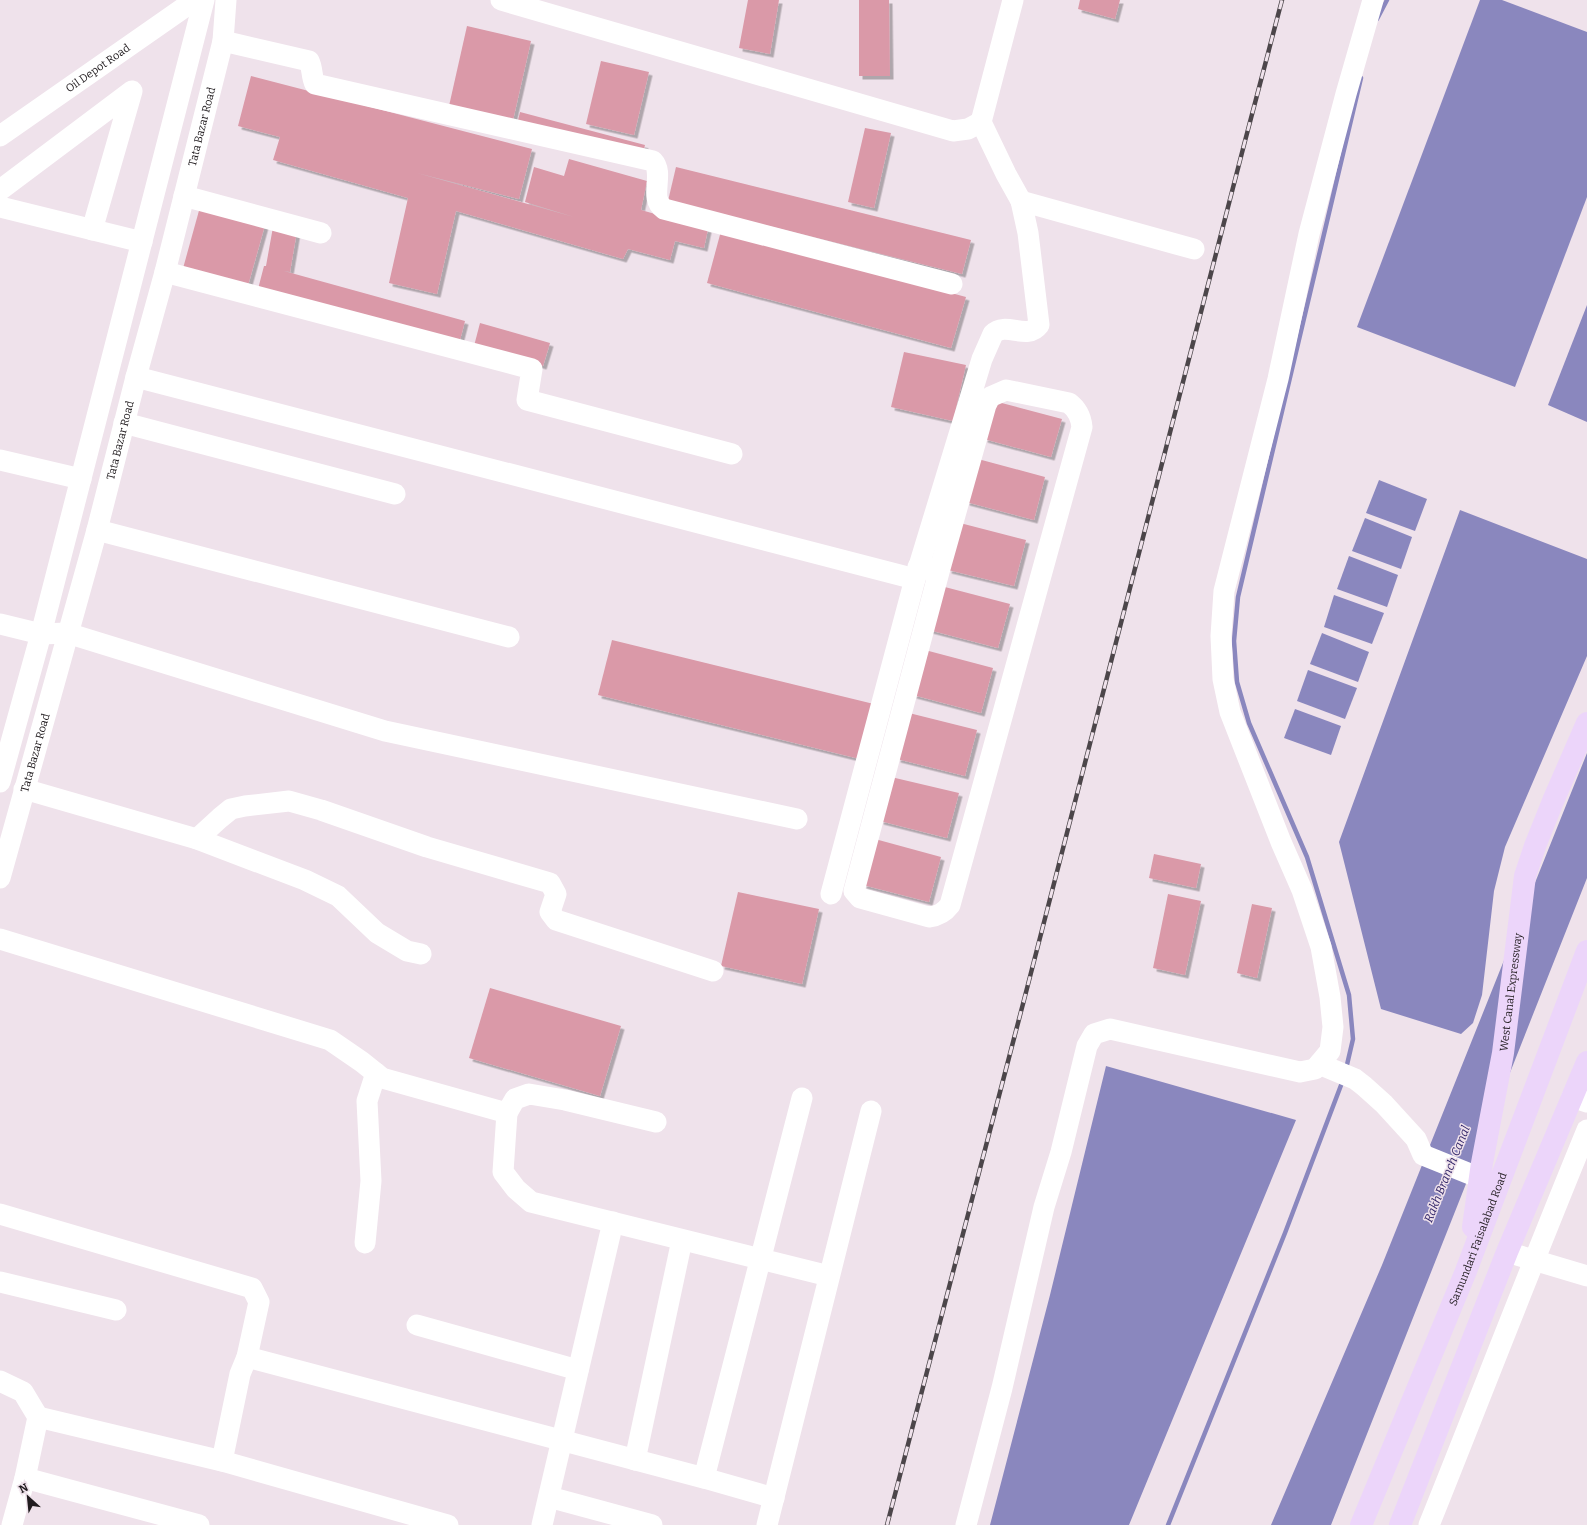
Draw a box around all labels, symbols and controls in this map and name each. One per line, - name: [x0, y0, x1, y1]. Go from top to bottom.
- street label: Oil Depot Road: [63, 41, 133, 95]
- street label: Tata Bazar Road: [186, 85, 218, 168]
- street label: Tata Bazar Road: [104, 399, 137, 481]
- street label: Tata Bazar Road: [18, 712, 53, 794]
- street label: West Canal Expressway: [1497, 932, 1525, 1052]
- water label: Rakh Branch Canal: [1421, 1124, 1473, 1224]
- street label: Samundari Faisalabad Road: [1446, 1170, 1510, 1308]
- north arrow: [8, 1477, 48, 1517]
- text: N: [17, 1481, 31, 1496]

